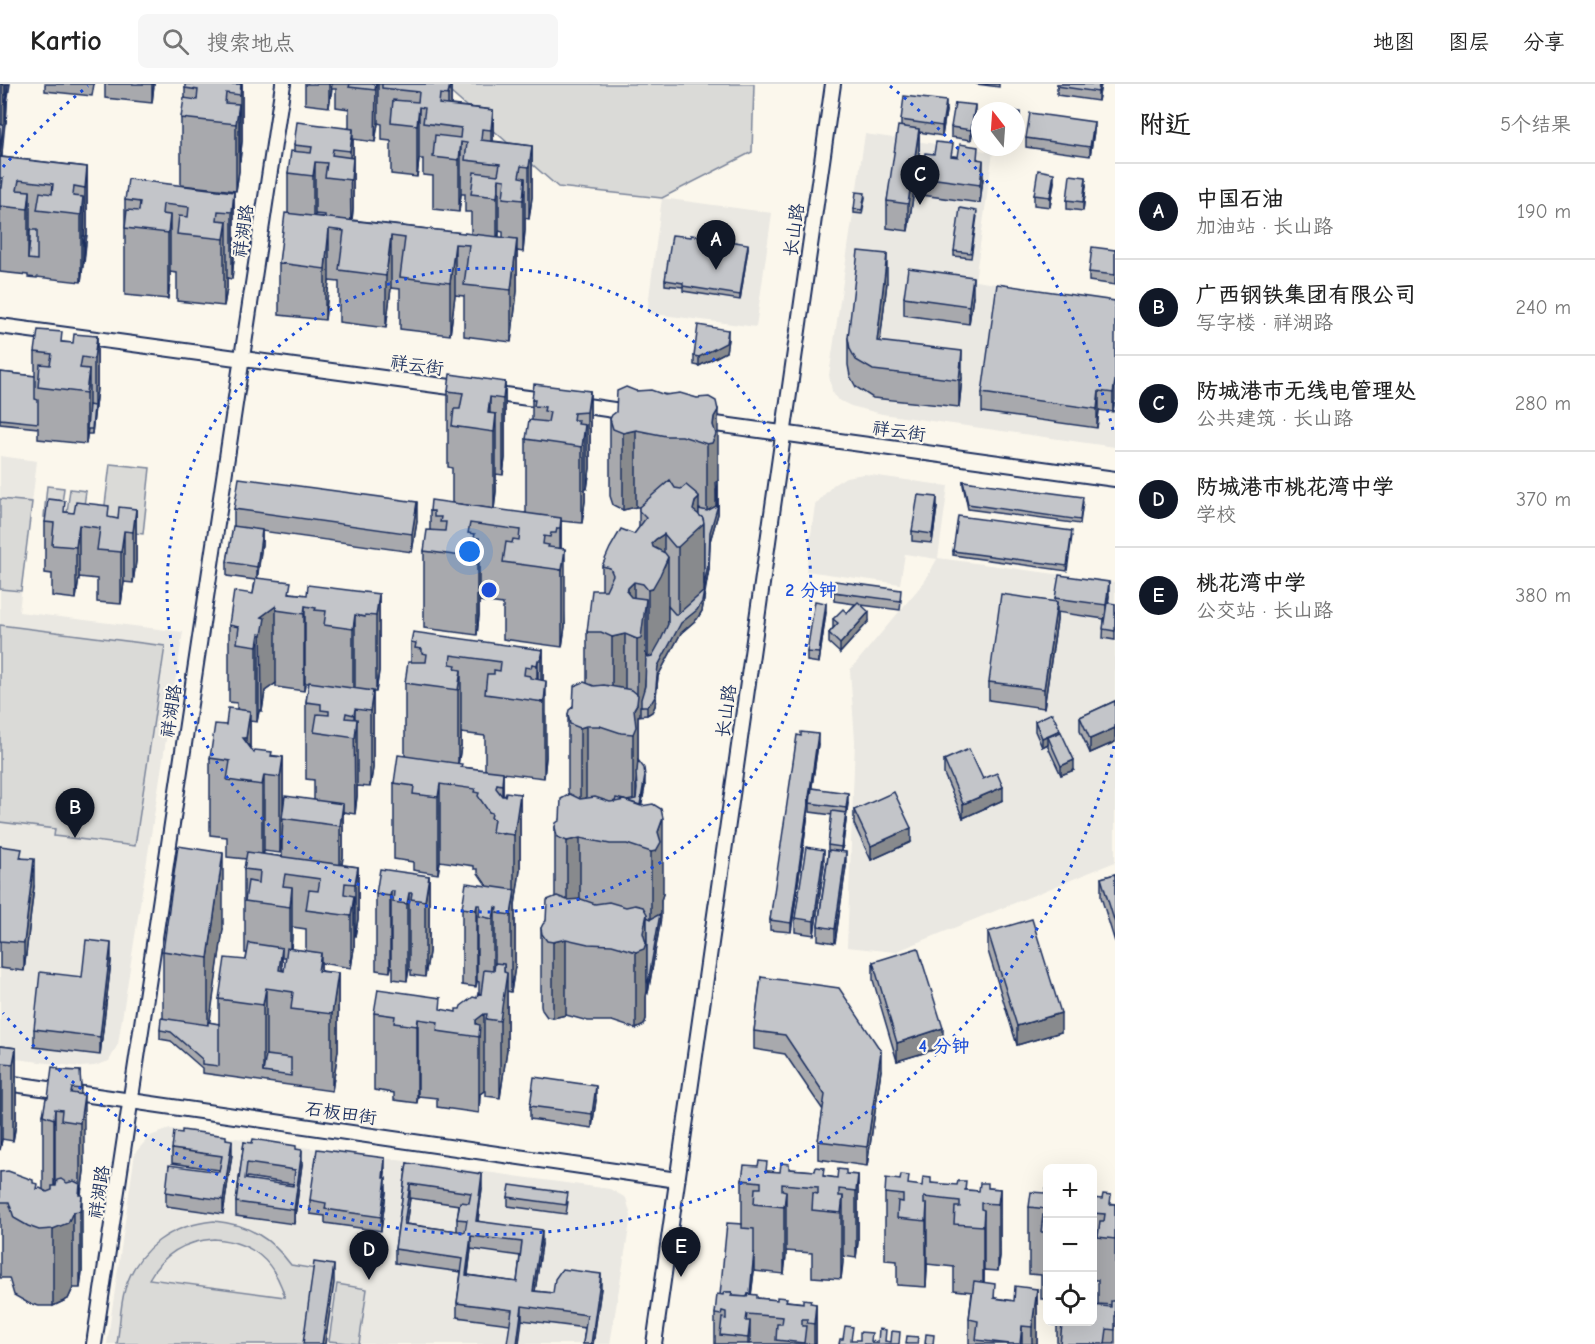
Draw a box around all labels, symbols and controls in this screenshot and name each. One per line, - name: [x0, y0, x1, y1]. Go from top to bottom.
- search box: [138, 14, 558, 68]
- text: Kartio: [30, 25, 102, 57]
- icon: search: [159, 25, 192, 58]
- text: 搜索地点: [207, 30, 295, 56]
- text: 地图: [1373, 30, 1415, 54]
- text: 图层: [1448, 30, 1490, 54]
- text: 分享: [1523, 30, 1565, 54]
- north arrow: [971, 102, 1025, 156]
- text: 附近: [1139, 110, 1191, 140]
- text: 5个结果: [1500, 113, 1571, 136]
- pin: C: [900, 156, 940, 205]
- text: 中国石油: [1196, 186, 1284, 212]
- text: A: [1153, 200, 1164, 223]
- text: 190 m: [1517, 200, 1571, 223]
- street label: 长山路: [780, 202, 809, 258]
- street label: 祥湖路: [229, 203, 258, 259]
- text: 加油站 · 长山路: [1196, 215, 1333, 238]
- pin: A: [696, 220, 736, 270]
- text: 广西钢铁集团有限公司: [1196, 282, 1416, 308]
- text: B: [1152, 296, 1165, 319]
- text: 240 m: [1516, 296, 1571, 319]
- text: 写字楼 · 祥湖路: [1196, 311, 1333, 334]
- street label: 祥云街: [389, 351, 445, 380]
- text: 防城港市无线电管理处: [1196, 378, 1416, 404]
- text: C: [1152, 392, 1165, 415]
- text: 280 m: [1515, 392, 1571, 415]
- text: 公共建筑 · 长山路: [1196, 407, 1353, 430]
- street label: 祥云街: [871, 417, 927, 446]
- text: 防城港市桃花湾中学: [1196, 474, 1394, 500]
- text: D: [1152, 488, 1165, 511]
- text: 370 m: [1516, 488, 1571, 511]
- text: 学校: [1196, 503, 1236, 526]
- your location: [455, 537, 484, 566]
- text: 桃花湾中学: [1196, 570, 1306, 596]
- centre of rings: [479, 580, 499, 600]
- text: 2 分钟: [785, 580, 837, 601]
- text: E: [1153, 584, 1164, 607]
- text: 380 m: [1515, 584, 1571, 607]
- text: 公交站 · 长山路: [1196, 599, 1333, 622]
- street label: 祥湖路: [157, 683, 186, 739]
- street label: 长山路: [712, 683, 741, 739]
- pin: B: [56, 788, 94, 838]
- text: 4 分钟: [919, 1036, 969, 1057]
- street label: 石板田街: [304, 1098, 378, 1129]
- street label: 祥湖路: [85, 1164, 114, 1220]
- map controls: [1043, 1164, 1097, 1326]
- button: +: [1043, 1164, 1097, 1218]
- button: −: [1043, 1218, 1097, 1272]
- pin: E: [662, 1228, 700, 1277]
- pin: D: [350, 1230, 388, 1280]
- button: locate: [1043, 1272, 1097, 1326]

